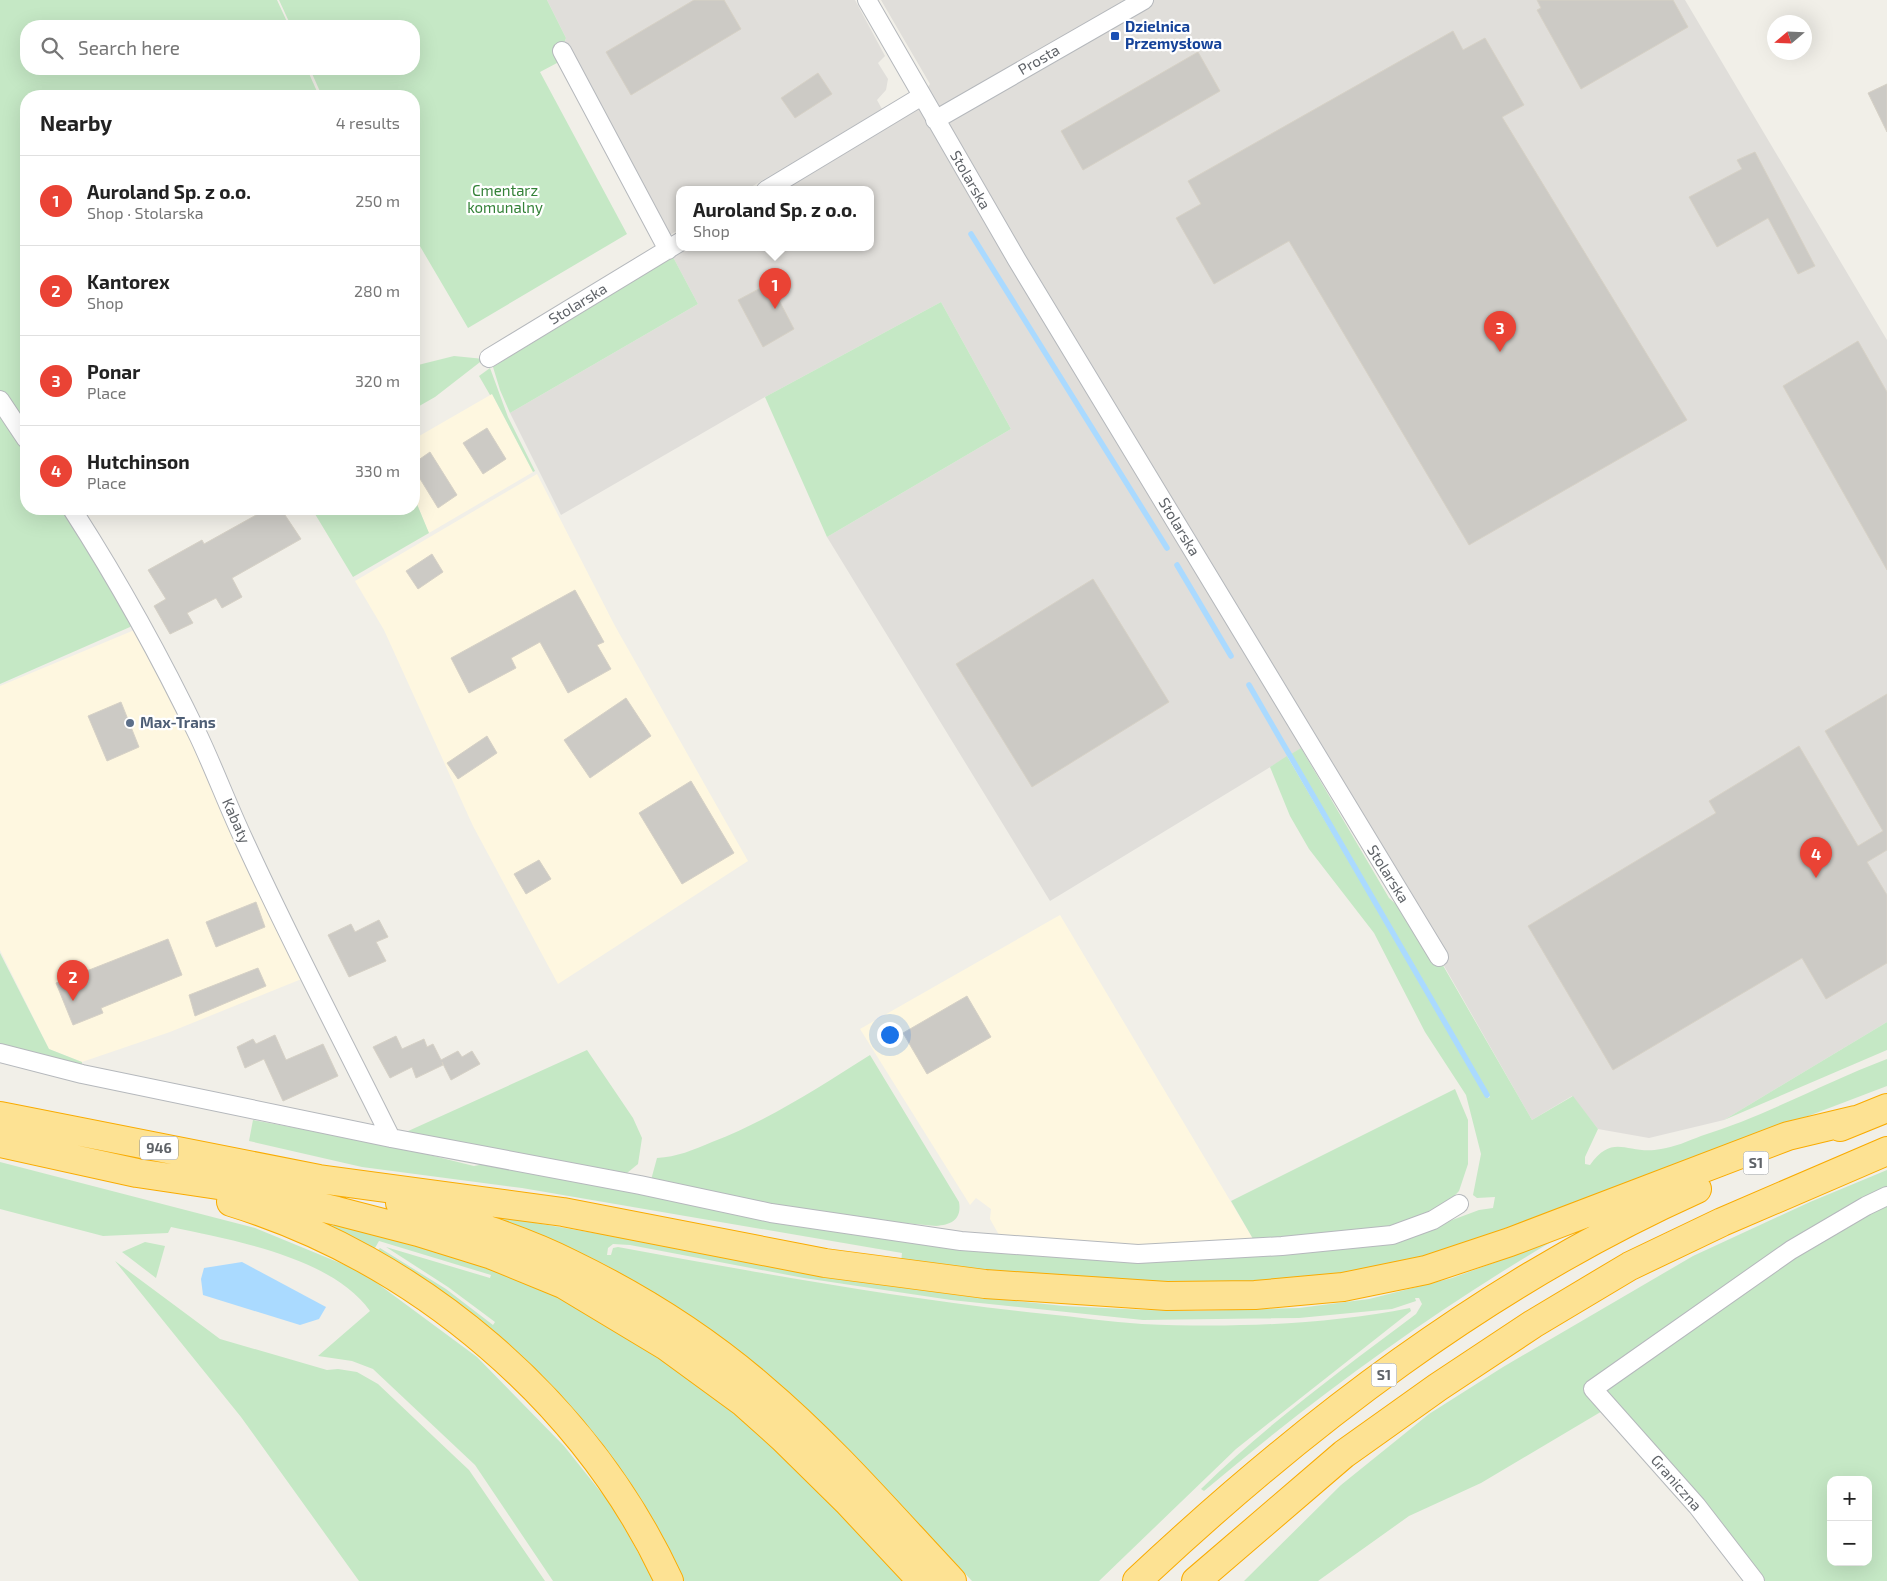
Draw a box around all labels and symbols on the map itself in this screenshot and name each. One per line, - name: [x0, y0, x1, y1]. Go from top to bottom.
- north arrow: [1767, 15, 1812, 60]
- place label: Dzielnica Przemysłowa: [1125, 17, 1222, 53]
- marker: Dzielnica Przemysłowa: [1109, 30, 1121, 42]
- street label: Prosta: [1015, 40, 1062, 78]
- street label: Stolarska: [947, 147, 995, 212]
- park label: Cmentarz komunalny: [467, 181, 543, 216]
- pin: 1: [759, 268, 791, 309]
- street label: Stolarska: [545, 279, 610, 328]
- pin: 3: [1484, 311, 1516, 352]
- street label: Stolarska: [1155, 494, 1204, 559]
- place label: Max-Trans: [140, 713, 216, 731]
- marker: Max-Trans: [124, 717, 136, 729]
- street label: Kabaty: [219, 795, 255, 846]
- pin: 4: [1800, 837, 1832, 878]
- street label: Stolarska: [1364, 841, 1414, 906]
- pin: 2: [57, 960, 89, 1001]
- your location: [877, 1022, 903, 1048]
- road number: 946: [140, 1136, 178, 1160]
- road number: S1: [1744, 1152, 1768, 1174]
- road number: S1: [1372, 1364, 1396, 1386]
- street label: Graniczna: [1648, 1451, 1706, 1514]

